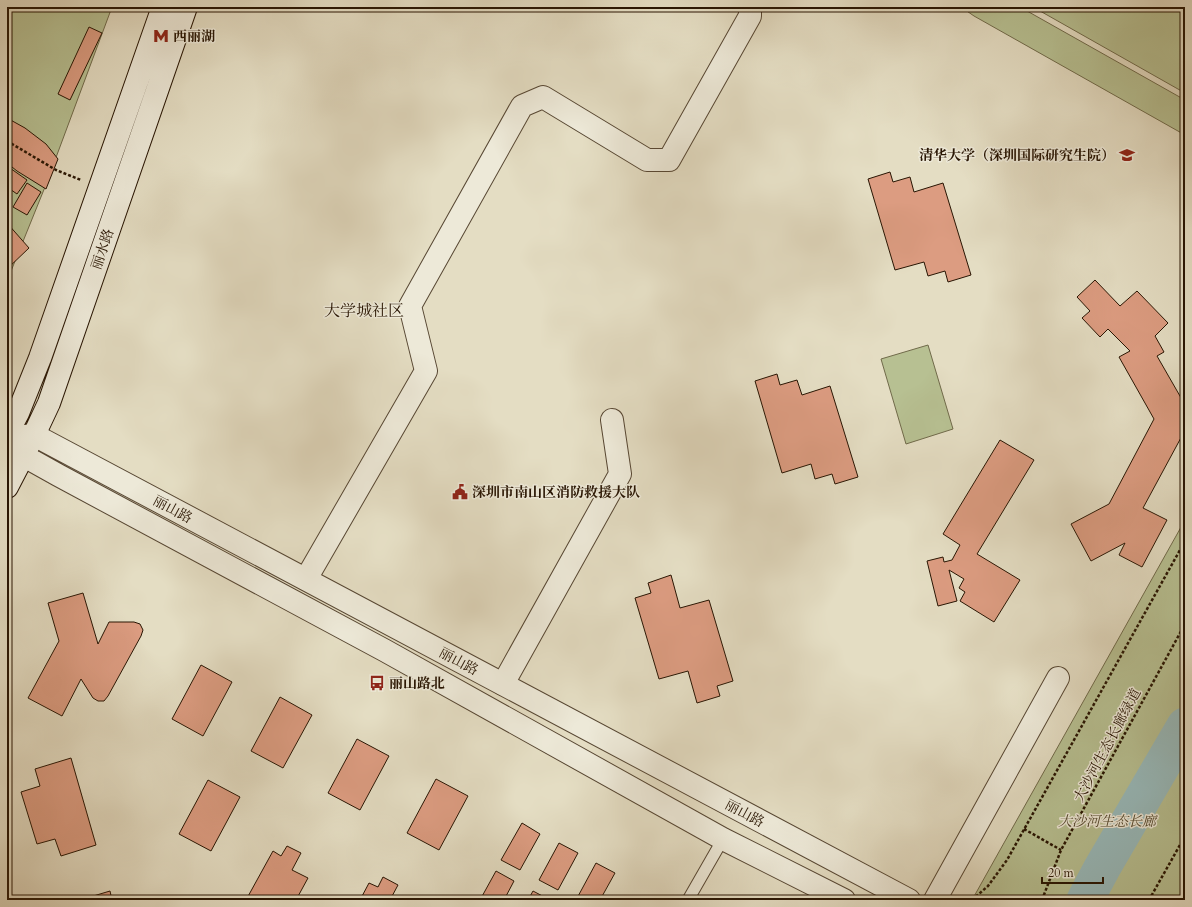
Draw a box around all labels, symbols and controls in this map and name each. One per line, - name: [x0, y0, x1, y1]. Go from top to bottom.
- metro station icon: 西丽湖: [152, 27, 170, 45]
- place label: 西丽湖: [173, 27, 215, 46]
- place label: 清华大学（深圳国际研究生院）: [919, 146, 1115, 165]
- school or university icon: 清华大学（深圳国际研究生院）: [1118, 146, 1136, 164]
- street label: 丽水路: [87, 226, 118, 272]
- district label: 大学城社区: [324, 300, 404, 322]
- public building icon: 深圳市南山区消防救援大队: [451, 483, 469, 501]
- place label: 深圳市南山区消防救援大队: [472, 483, 640, 502]
- street label: 丽山路: [150, 491, 196, 528]
- street label: 丽山路: [436, 643, 482, 680]
- bus stop icon: 丽山路北: [368, 674, 386, 692]
- place label: 丽山路北: [389, 674, 445, 693]
- street label: 大沙河生态长廊绿道: [1069, 685, 1145, 805]
- street label: 丽山路: [722, 795, 768, 832]
- park label: 大沙河生态长廊: [1058, 812, 1158, 831]
- scale bar: [1042, 859, 1103, 885]
- text: 20 m: [1048, 865, 1075, 881]

